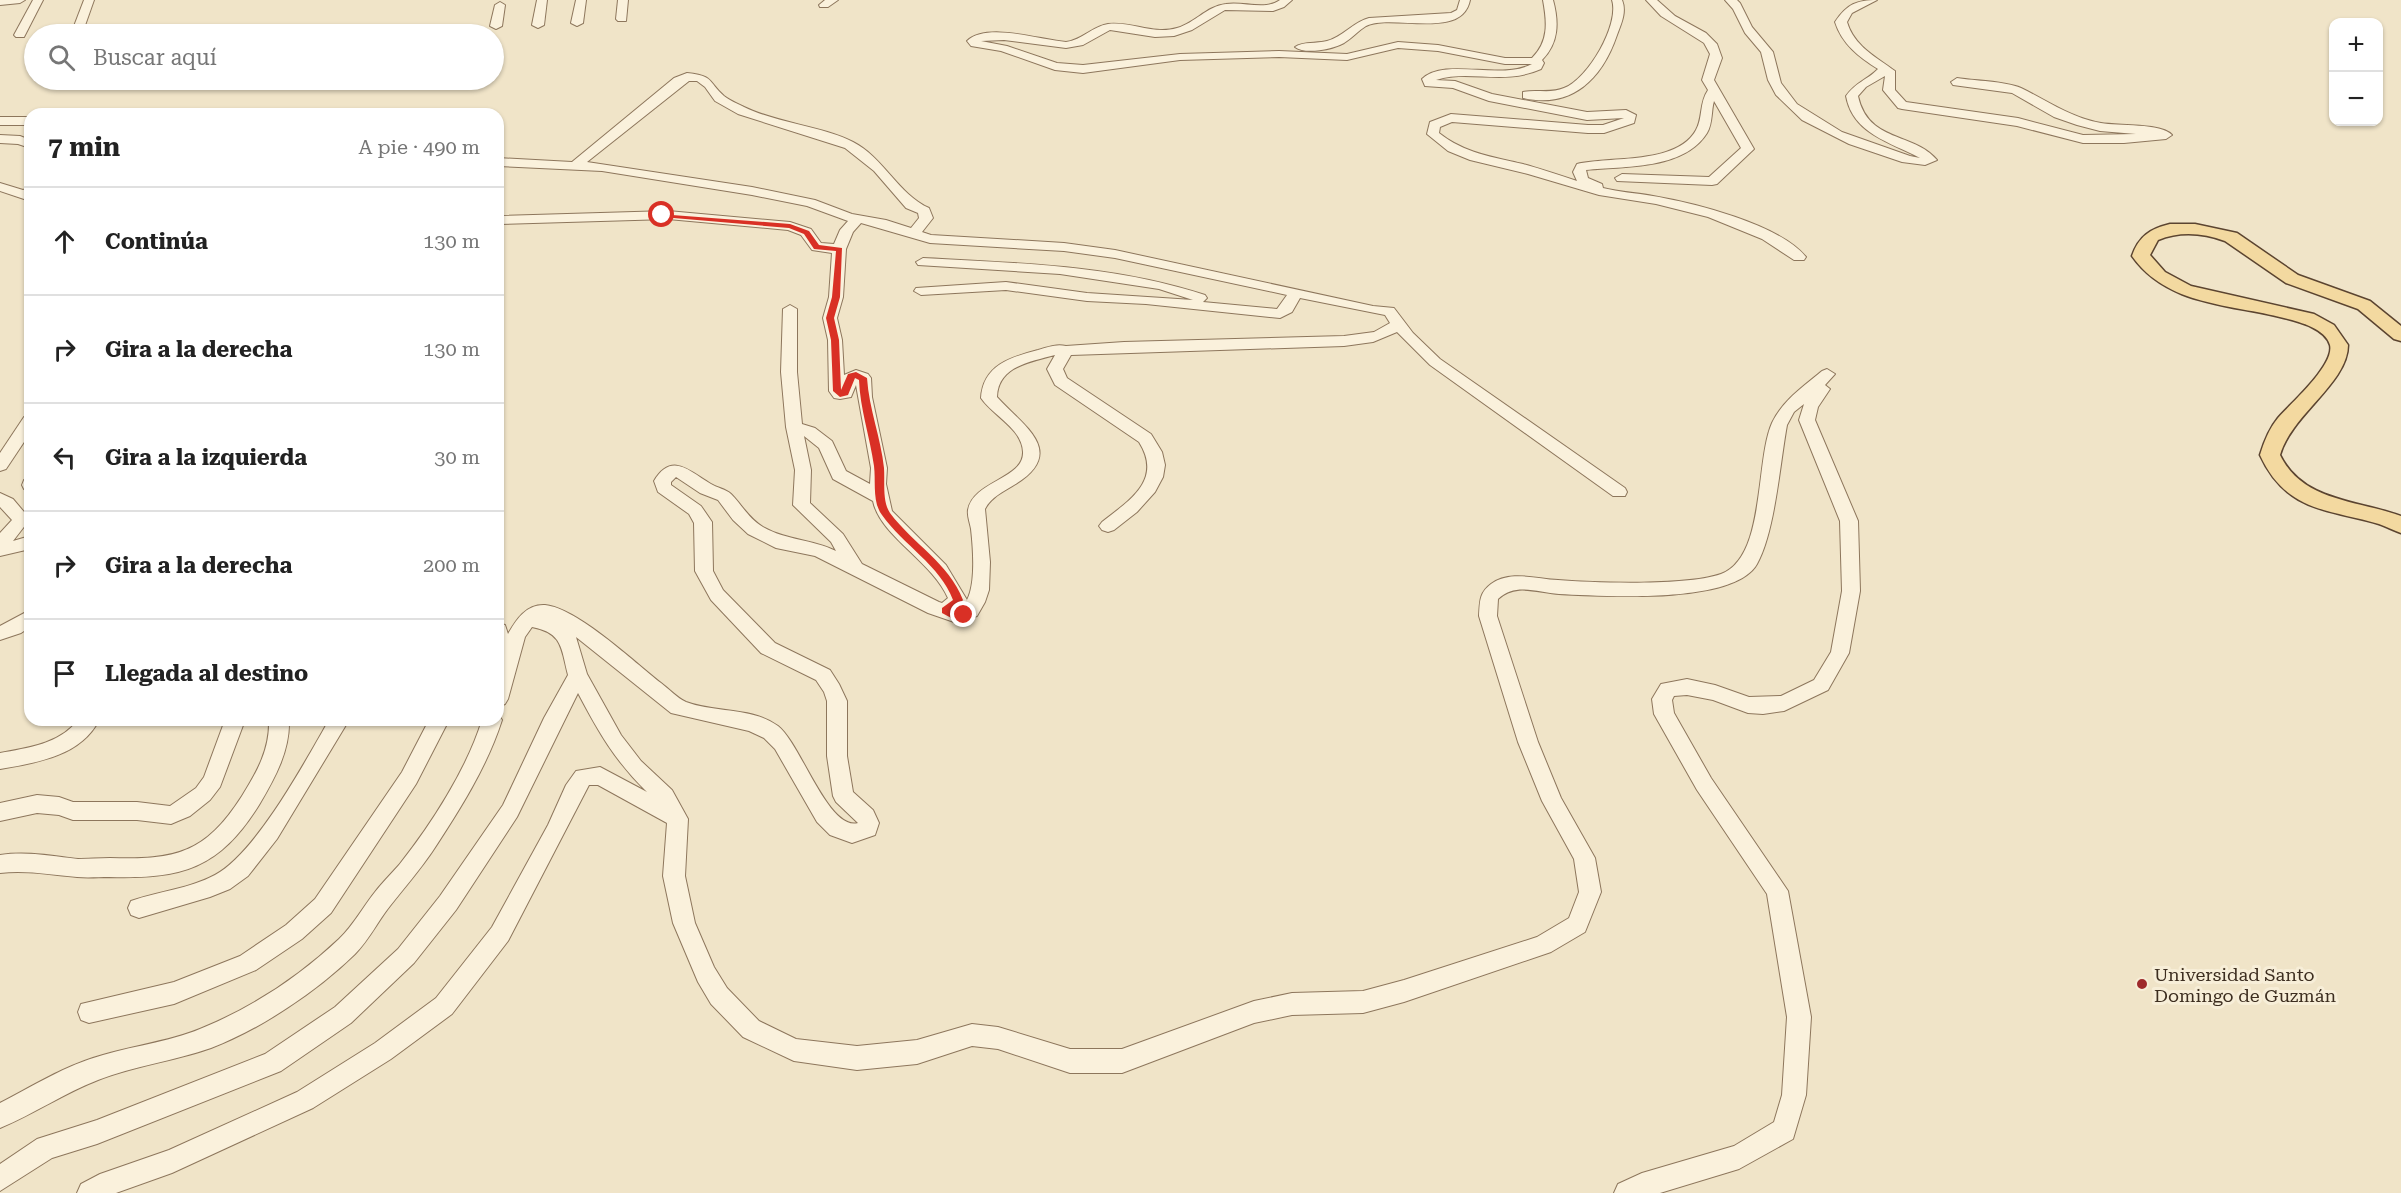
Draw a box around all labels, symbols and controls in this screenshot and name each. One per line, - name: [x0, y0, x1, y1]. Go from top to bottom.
- map controls: [2329, 18, 2383, 126]
- button: +: [2329, 18, 2383, 72]
- search box: [24, 24, 504, 90]
- icon: search: [45, 41, 78, 74]
- text: Buscar aquí: [93, 45, 217, 70]
- button: −: [2329, 72, 2383, 126]
- text: 7 min: [48, 132, 120, 162]
- text: A pie · 490 m: [358, 135, 480, 159]
- route start: [648, 201, 674, 227]
- icon: ahead: [48, 225, 81, 258]
- text: Continúa: [105, 229, 208, 254]
- text: 130 m: [423, 229, 480, 253]
- icon: right: [48, 333, 81, 366]
- text: Gira a la derecha: [105, 337, 292, 362]
- text: 130 m: [423, 337, 480, 361]
- icon: left: [48, 441, 81, 474]
- text: Gira a la izquierda: [105, 445, 307, 470]
- text: 30 m: [434, 445, 480, 469]
- icon: right: [48, 549, 81, 582]
- text: Gira a la derecha: [105, 553, 292, 578]
- text: 200 m: [423, 553, 480, 577]
- route end: [950, 601, 976, 627]
- icon: arrive: [48, 657, 81, 690]
- text: Llegada al destino: [105, 661, 308, 686]
- place label: Universidad Santo Domingo de Guzmán: [2154, 964, 2336, 1006]
- marker: Universidad Santo Domingo de Guzmán: [2135, 977, 2149, 991]

